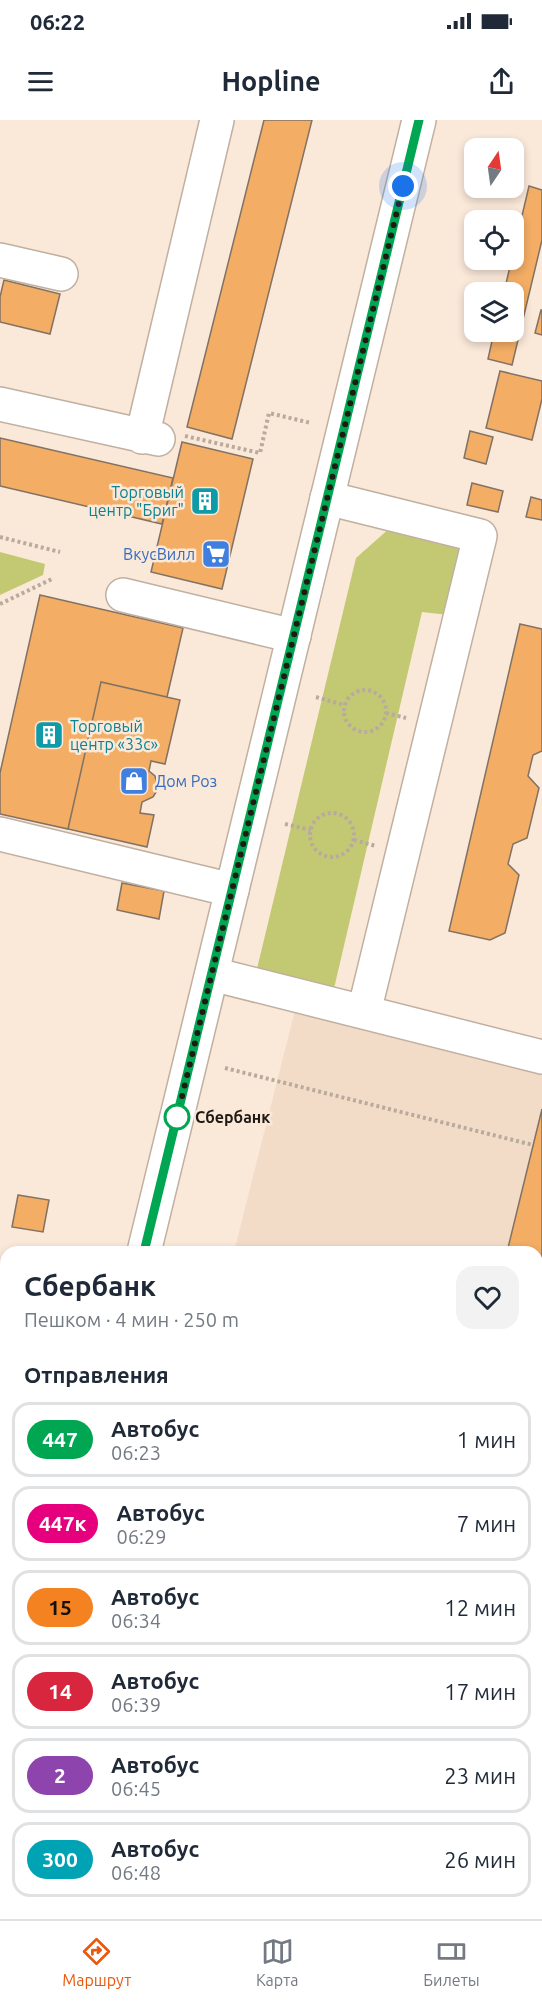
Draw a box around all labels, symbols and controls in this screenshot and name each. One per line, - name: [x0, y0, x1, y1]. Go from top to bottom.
- text: 06:22: [30, 9, 85, 34]
- icon: menu: [24, 65, 57, 98]
- icon: share: [485, 65, 518, 98]
- text: Hopline: [221, 66, 321, 96]
- north arrow: [464, 138, 524, 198]
- map controls: [464, 138, 524, 342]
- your location: [388, 171, 418, 201]
- button: locate: [464, 210, 524, 270]
- button: layers: [464, 282, 524, 342]
- place label: Торговый центр "Бриг": [88, 483, 184, 519]
- building icon: Торговый центр "Бриг": [189, 485, 221, 517]
- supermarket icon: ВкусВилл: [200, 538, 232, 570]
- place label: ВкусВилл: [123, 545, 195, 563]
- place label: Торговый центр «33с»: [70, 717, 158, 753]
- building icon: Торговый центр «33с»: [33, 719, 65, 751]
- shop icon: Дом Роз: [118, 765, 150, 797]
- place label: Дом Роз: [155, 772, 217, 790]
- marker: Сбербанк: [164, 1104, 190, 1130]
- place label: Сбербанк: [195, 1108, 270, 1126]
- button: heart: [456, 1266, 519, 1329]
- text: Сбербанк: [24, 1270, 156, 1301]
- text: Пешком · 4 мин · 250 m: [24, 1308, 239, 1331]
- text: Отправления: [24, 1362, 169, 1387]
- text: Автобус: [111, 1416, 199, 1441]
- text: 447: [42, 1427, 78, 1451]
- text: 1 мин: [457, 1427, 516, 1452]
- text: 06:23: [111, 1441, 161, 1464]
- text: Автобус: [116, 1500, 205, 1525]
- text: 447к: [39, 1511, 86, 1535]
- text: 7 мин: [457, 1511, 516, 1536]
- text: 06:29: [116, 1525, 167, 1548]
- text: Автобус: [111, 1584, 199, 1609]
- text: 15: [48, 1595, 72, 1619]
- text: 12 мин: [444, 1595, 516, 1620]
- text: 06:34: [111, 1609, 161, 1632]
- text: Автобус: [111, 1668, 199, 1693]
- text: 14: [48, 1679, 72, 1703]
- text: 17 мин: [444, 1679, 516, 1704]
- text: 06:39: [111, 1693, 161, 1716]
- text: Автобус: [111, 1752, 199, 1777]
- text: 2: [54, 1763, 66, 1787]
- text: 23 мин: [444, 1763, 516, 1788]
- text: 06:45: [111, 1777, 161, 1800]
- text: Автобус: [111, 1836, 199, 1861]
- text: 300: [42, 1847, 78, 1871]
- text: 26 мин: [444, 1847, 516, 1872]
- text: 06:48: [111, 1861, 161, 1884]
- tab: Маршрут: [62, 1935, 131, 1989]
- tab: Карта: [256, 1935, 299, 1989]
- tab: Билеты: [423, 1935, 480, 1989]

